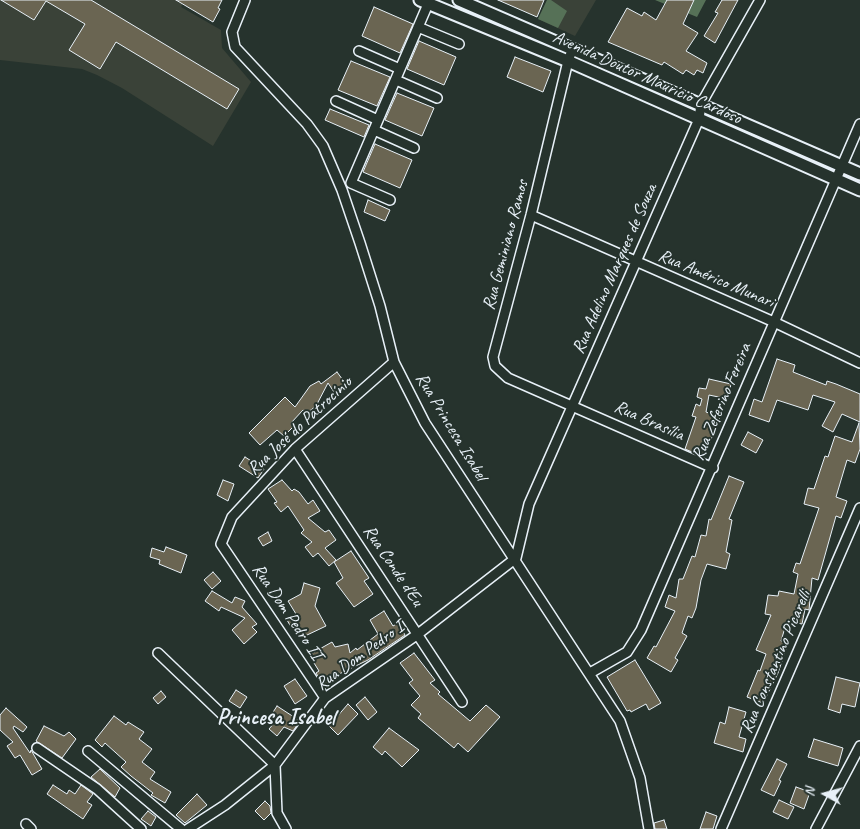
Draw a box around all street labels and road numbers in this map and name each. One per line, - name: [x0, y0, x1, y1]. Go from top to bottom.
- street label: Avenida Doutor Maurício Cardoso: [549, 27, 745, 129]
- street label: Rua Geminiano Ramos: [478, 178, 534, 312]
- street label: Rua Adelino Marques de Souza: [568, 181, 662, 357]
- street label: Rua Américo Munari: [655, 245, 777, 313]
- street label: Rua Zeferino Fereira: [688, 340, 756, 464]
- street label: Rua Princesa Isabel: [410, 369, 492, 485]
- street label: Rua José do Patrocínio: [243, 372, 357, 480]
- street label: Rua Brasília: [611, 396, 687, 446]
- street label: Rua Conde d'Eu: [358, 521, 428, 611]
- street label: Rua Dom Pedro II: [247, 560, 327, 664]
- street label: Rua Constantino Picarelli: [736, 587, 816, 737]
- street label: Rua Dom Pedro I: [312, 617, 408, 695]

